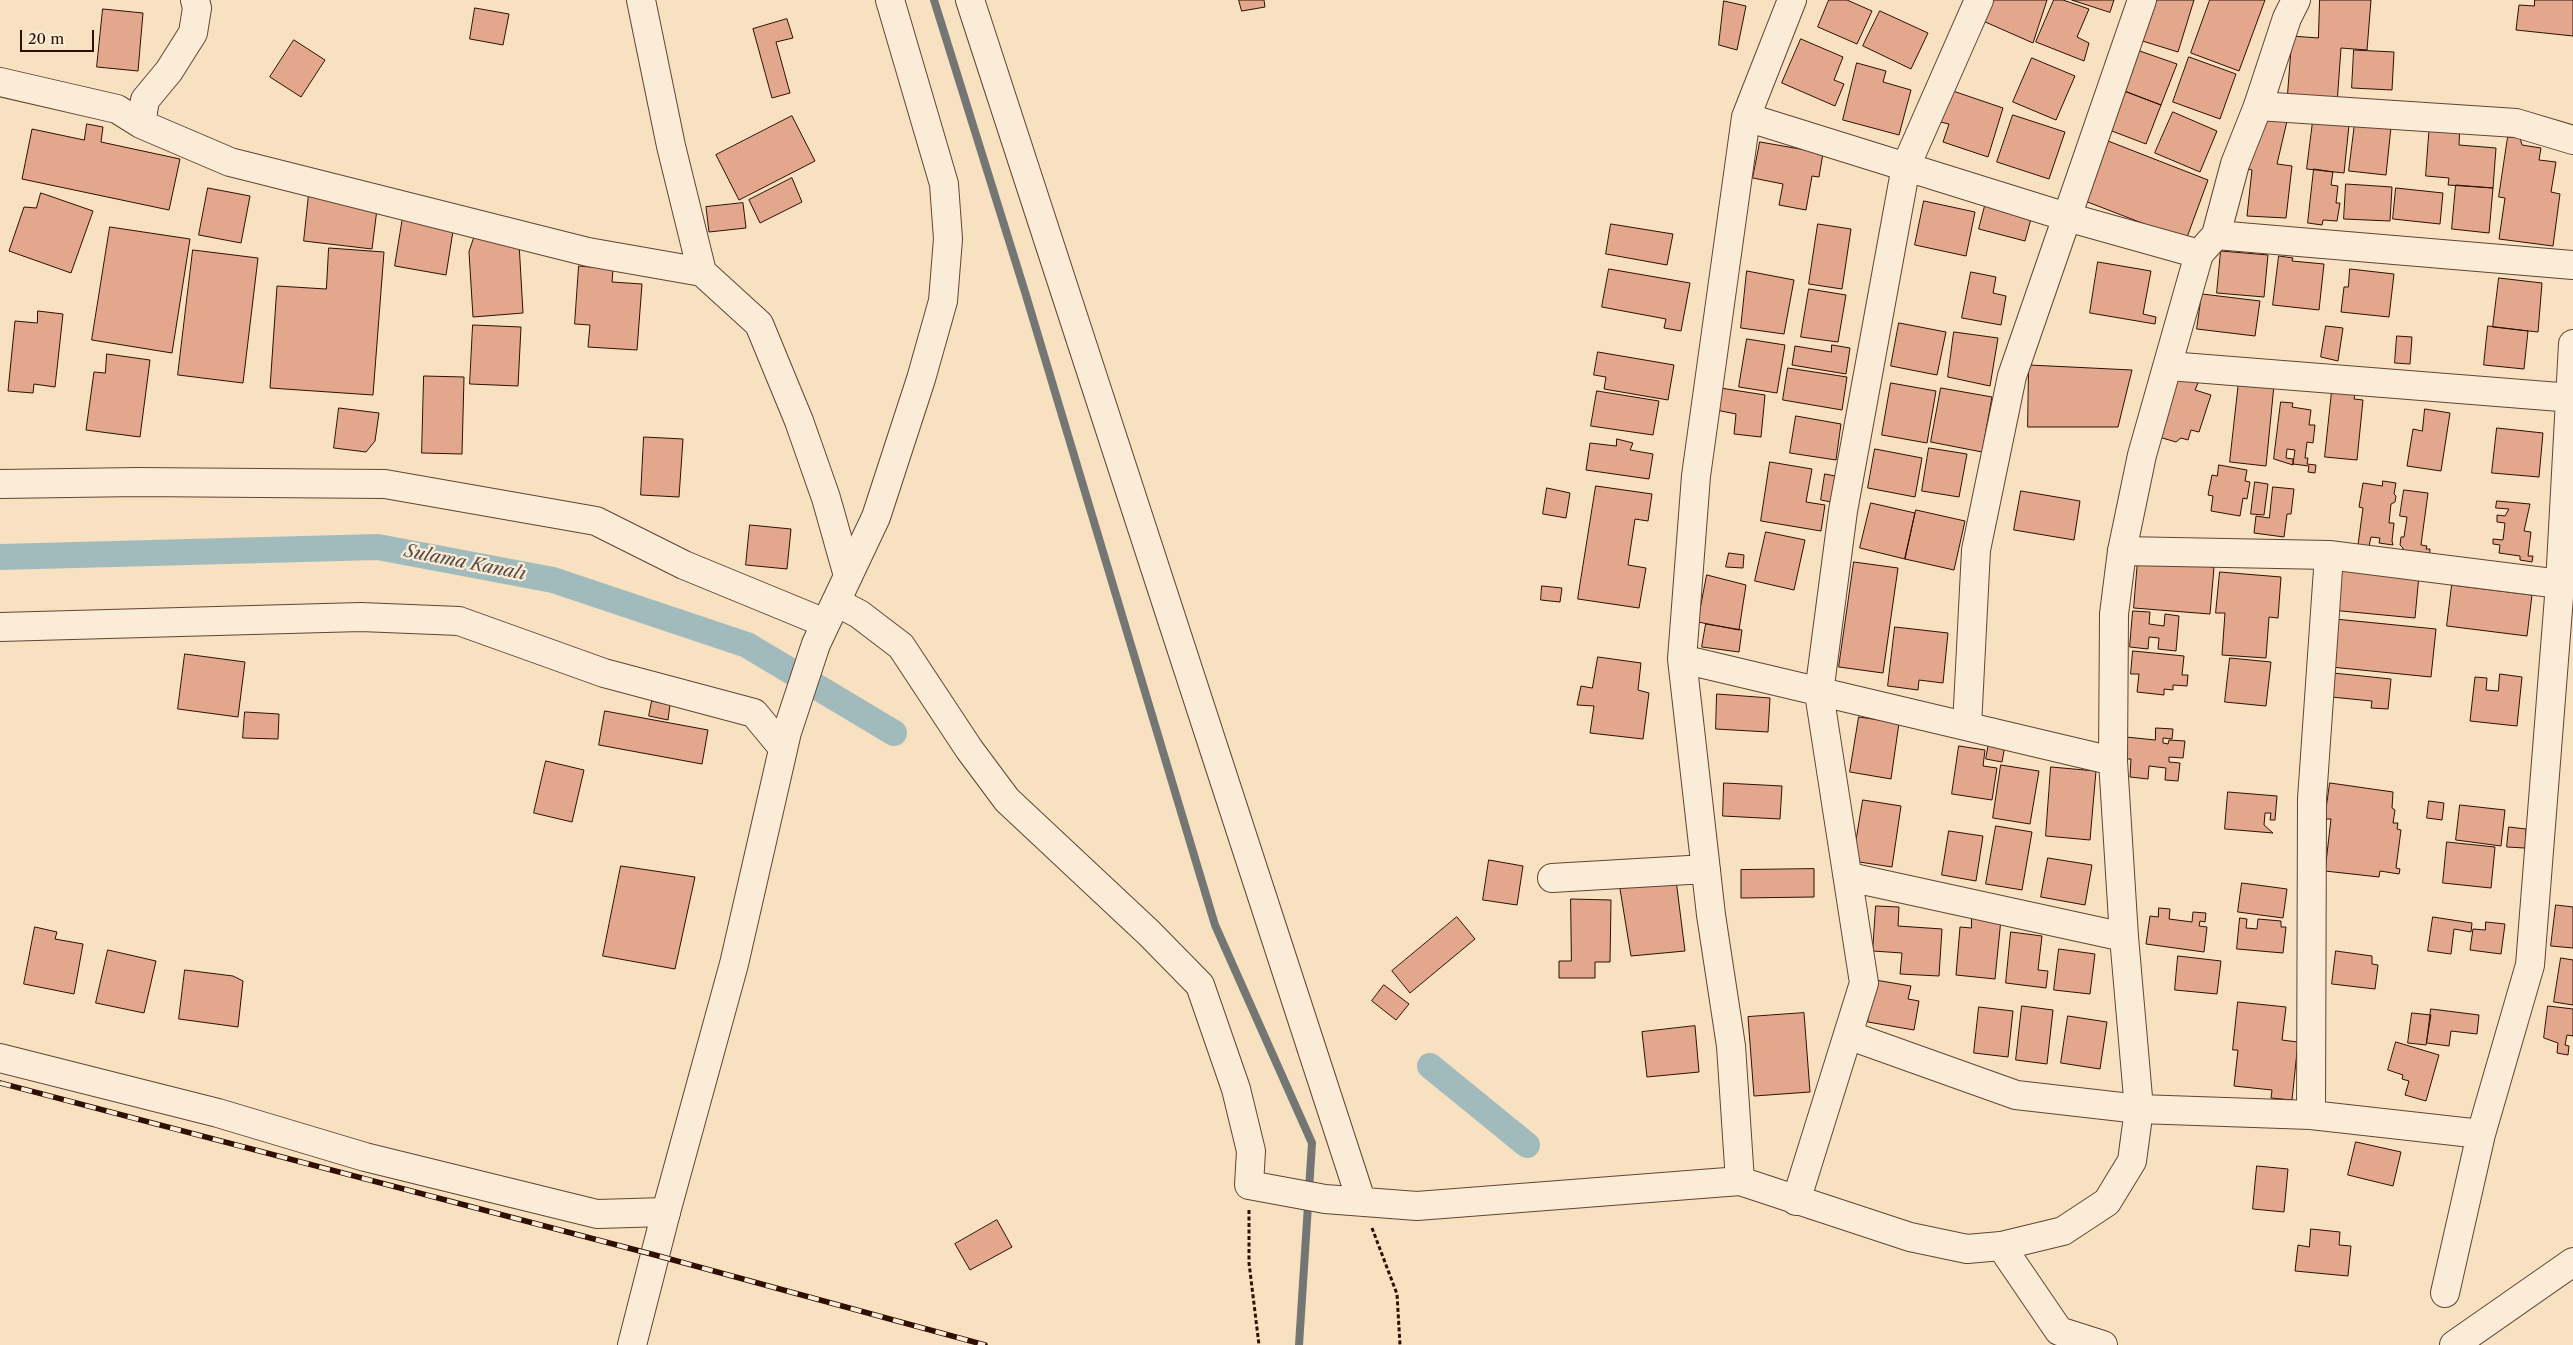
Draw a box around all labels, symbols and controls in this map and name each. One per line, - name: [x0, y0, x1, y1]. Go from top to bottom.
- scale bar: [22, 20, 96, 52]
- text: 20 m: [28, 29, 64, 48]
- water label: Sulama Kanalı: [402, 541, 528, 585]

